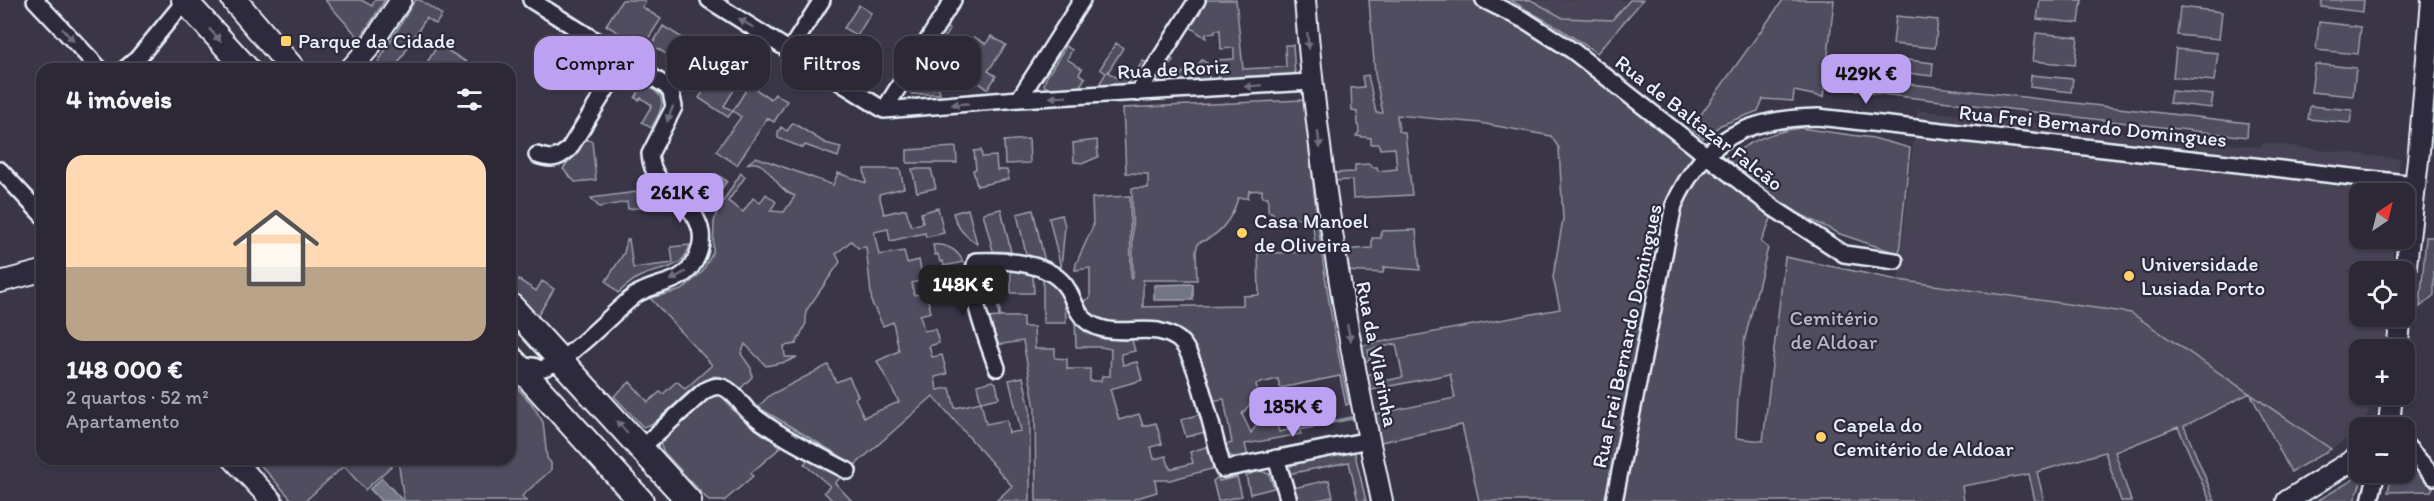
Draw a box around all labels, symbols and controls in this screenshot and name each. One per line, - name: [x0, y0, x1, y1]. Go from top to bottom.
- one-way arrow: [737, 17, 754, 28]
- one-way arrow: [61, 27, 75, 42]
- one-way arrow: [208, 27, 222, 42]
- place label: Parque da Cidade: [298, 28, 455, 53]
- one-way arrow: [1303, 32, 1313, 51]
- marker: Parque da Cidade: [279, 34, 293, 48]
- chip: Comprar: [534, 36, 655, 90]
- chip: Alugar: [667, 36, 770, 90]
- chip: Filtros: [782, 36, 882, 90]
- chip: Novo: [894, 36, 981, 90]
- street label: Rua de Baltazar Falcão: [1610, 49, 1788, 196]
- street label: Rua de Roriz: [1116, 53, 1230, 84]
- pin: 429K €: [1817, 54, 1915, 105]
- text: 429K €: [1835, 61, 1897, 85]
- one-way arrow: [1243, 81, 1262, 90]
- text: 4 imóveis: [66, 83, 172, 115]
- icon: filters: [453, 83, 486, 116]
- one-way arrow: [1049, 92, 1068, 102]
- one-way arrow: [951, 99, 970, 108]
- street label: Rua Frei Bernardo Domingues: [1958, 99, 2228, 152]
- one-way arrow: [665, 105, 675, 123]
- one-way arrow: [1314, 131, 1323, 150]
- pin: 261K €: [631, 173, 729, 224]
- text: 261K €: [650, 180, 710, 204]
- north arrow: [2349, 183, 2415, 249]
- map controls: [2349, 183, 2415, 483]
- icon: home: [222, 194, 330, 302]
- street label: Rua Frei Bernardo Domingues: [1586, 202, 1667, 470]
- place label: Casa Manoel de Oliveira: [1254, 208, 1369, 257]
- marker: Casa Manoel de Oliveira: [1235, 226, 1249, 240]
- place label: Universidade Lusiada Porto: [2141, 251, 2265, 300]
- button: locate: [2349, 261, 2415, 327]
- pin: 148K €: [914, 265, 1012, 316]
- marker: Universidade Lusiada Porto: [2122, 269, 2136, 283]
- one-way arrow: [669, 271, 686, 281]
- text: 148K €: [933, 272, 993, 296]
- street label: Rua da Vilarinha: [1351, 279, 1404, 429]
- park label: Cemitério de Aldoar: [1790, 305, 1878, 354]
- one-way arrow: [1345, 323, 1354, 342]
- button: +: [2349, 339, 2415, 405]
- text: 148 000 €: [66, 353, 183, 385]
- text: 2 quartos · 52 m²: [66, 385, 209, 409]
- pin: 185K €: [1244, 387, 1342, 438]
- text: 185K €: [1263, 394, 1323, 418]
- text: Apartamento: [66, 409, 180, 433]
- place label: Capela do Cemitério de Aldoar: [1833, 412, 2014, 461]
- button: −: [2349, 417, 2415, 483]
- one-way arrow: [615, 420, 629, 434]
- marker: Capela do Cemitério de Aldoar: [1814, 430, 1828, 444]

